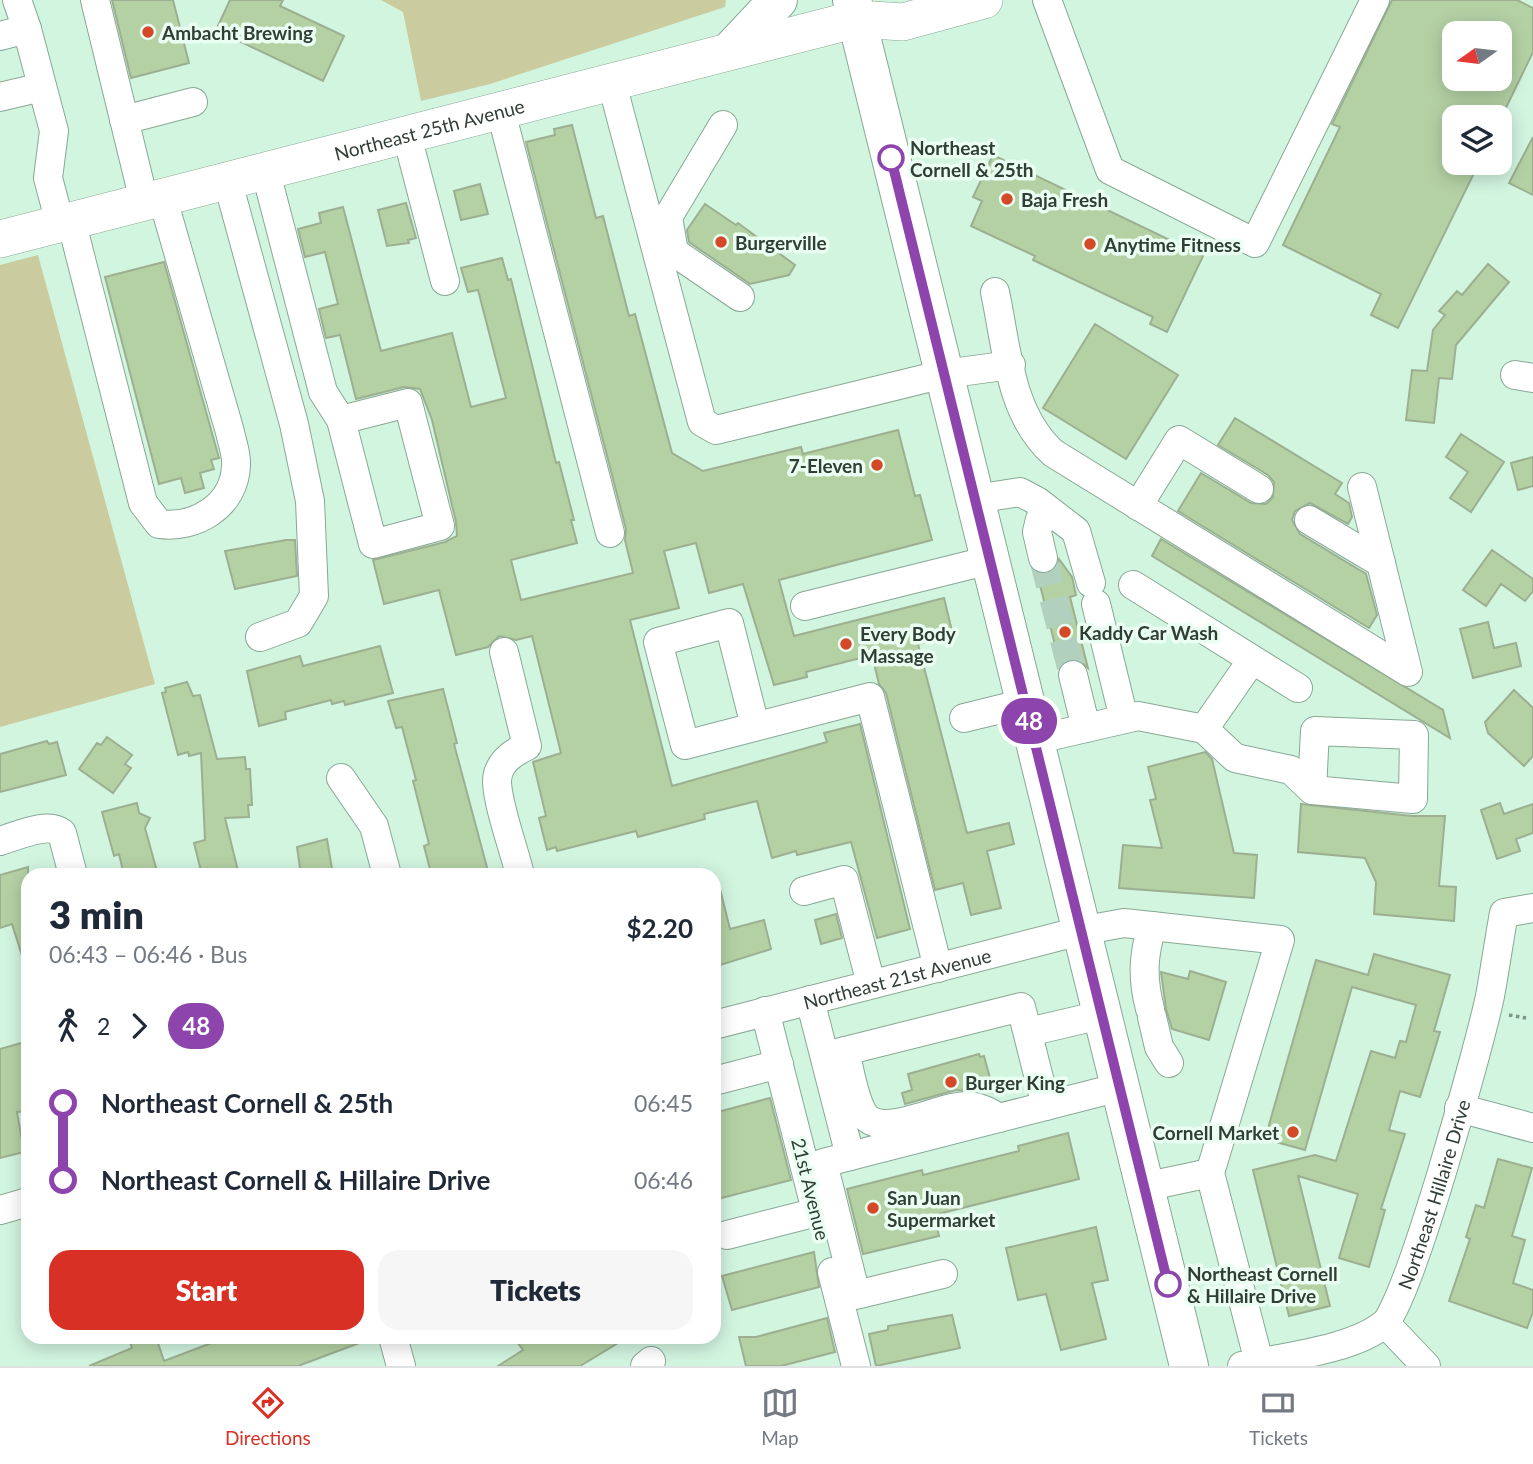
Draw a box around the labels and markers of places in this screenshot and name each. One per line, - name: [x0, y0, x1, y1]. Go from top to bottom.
- place label: Ambacht Brewing: [161, 21, 313, 44]
- marker: Ambacht Brewing: [140, 24, 156, 40]
- place label: Northeast Cornell & 25th: [910, 136, 1033, 181]
- marker: Northeast Cornell & 25th: [878, 145, 904, 171]
- place label: Baja Fresh: [1021, 188, 1108, 211]
- marker: Baja Fresh: [999, 191, 1015, 207]
- place label: Burgerville: [735, 231, 827, 254]
- place label: Anytime Fitness: [1103, 233, 1241, 256]
- marker: Burgerville: [713, 234, 729, 250]
- marker: Anytime Fitness: [1082, 236, 1098, 252]
- place label: 7-Eleven: [789, 454, 863, 477]
- marker: 7-Eleven: [869, 457, 885, 473]
- place label: Kaddy Car Wash: [1079, 621, 1218, 644]
- place label: Every Body Massage: [860, 622, 957, 667]
- marker: Kaddy Car Wash: [1057, 624, 1073, 640]
- marker: Every Body Massage: [838, 636, 854, 652]
- place label: Burger King: [965, 1071, 1065, 1094]
- marker: Burger King: [943, 1074, 959, 1090]
- place label: Cornell Market: [1152, 1121, 1279, 1144]
- marker: Cornell Market: [1285, 1124, 1301, 1140]
- place label: San Juan Supermarket: [887, 1186, 995, 1231]
- marker: San Juan Supermarket: [865, 1200, 881, 1216]
- place label: Northeast Cornell & Hillaire Drive: [1187, 1262, 1338, 1307]
- marker: Northeast Cornell & Hillaire Drive: [1155, 1271, 1181, 1297]

